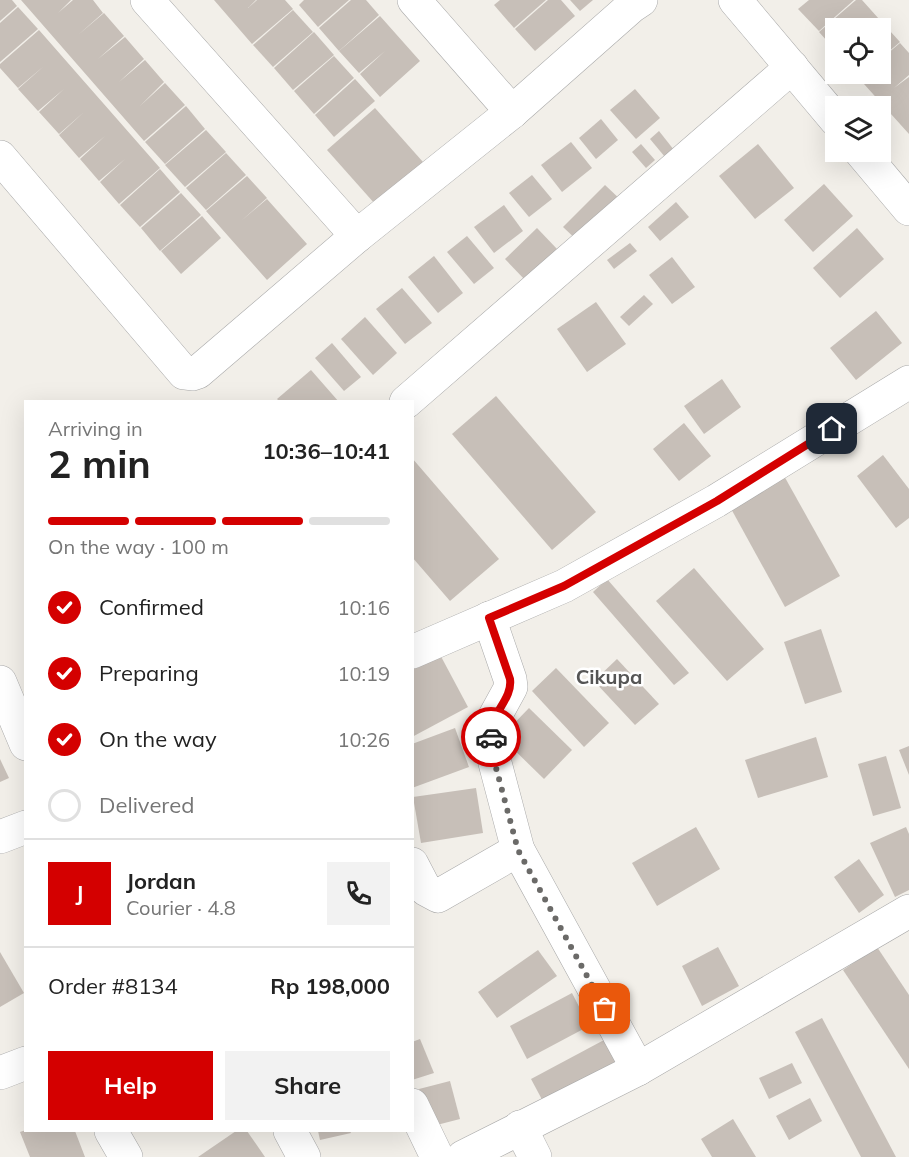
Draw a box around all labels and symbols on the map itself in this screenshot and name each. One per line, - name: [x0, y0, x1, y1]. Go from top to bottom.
- pin: [806, 403, 857, 454]
- district label: Cikupa: [576, 664, 642, 689]
- courier: [461, 707, 521, 767]
- pin: [579, 983, 630, 1034]

